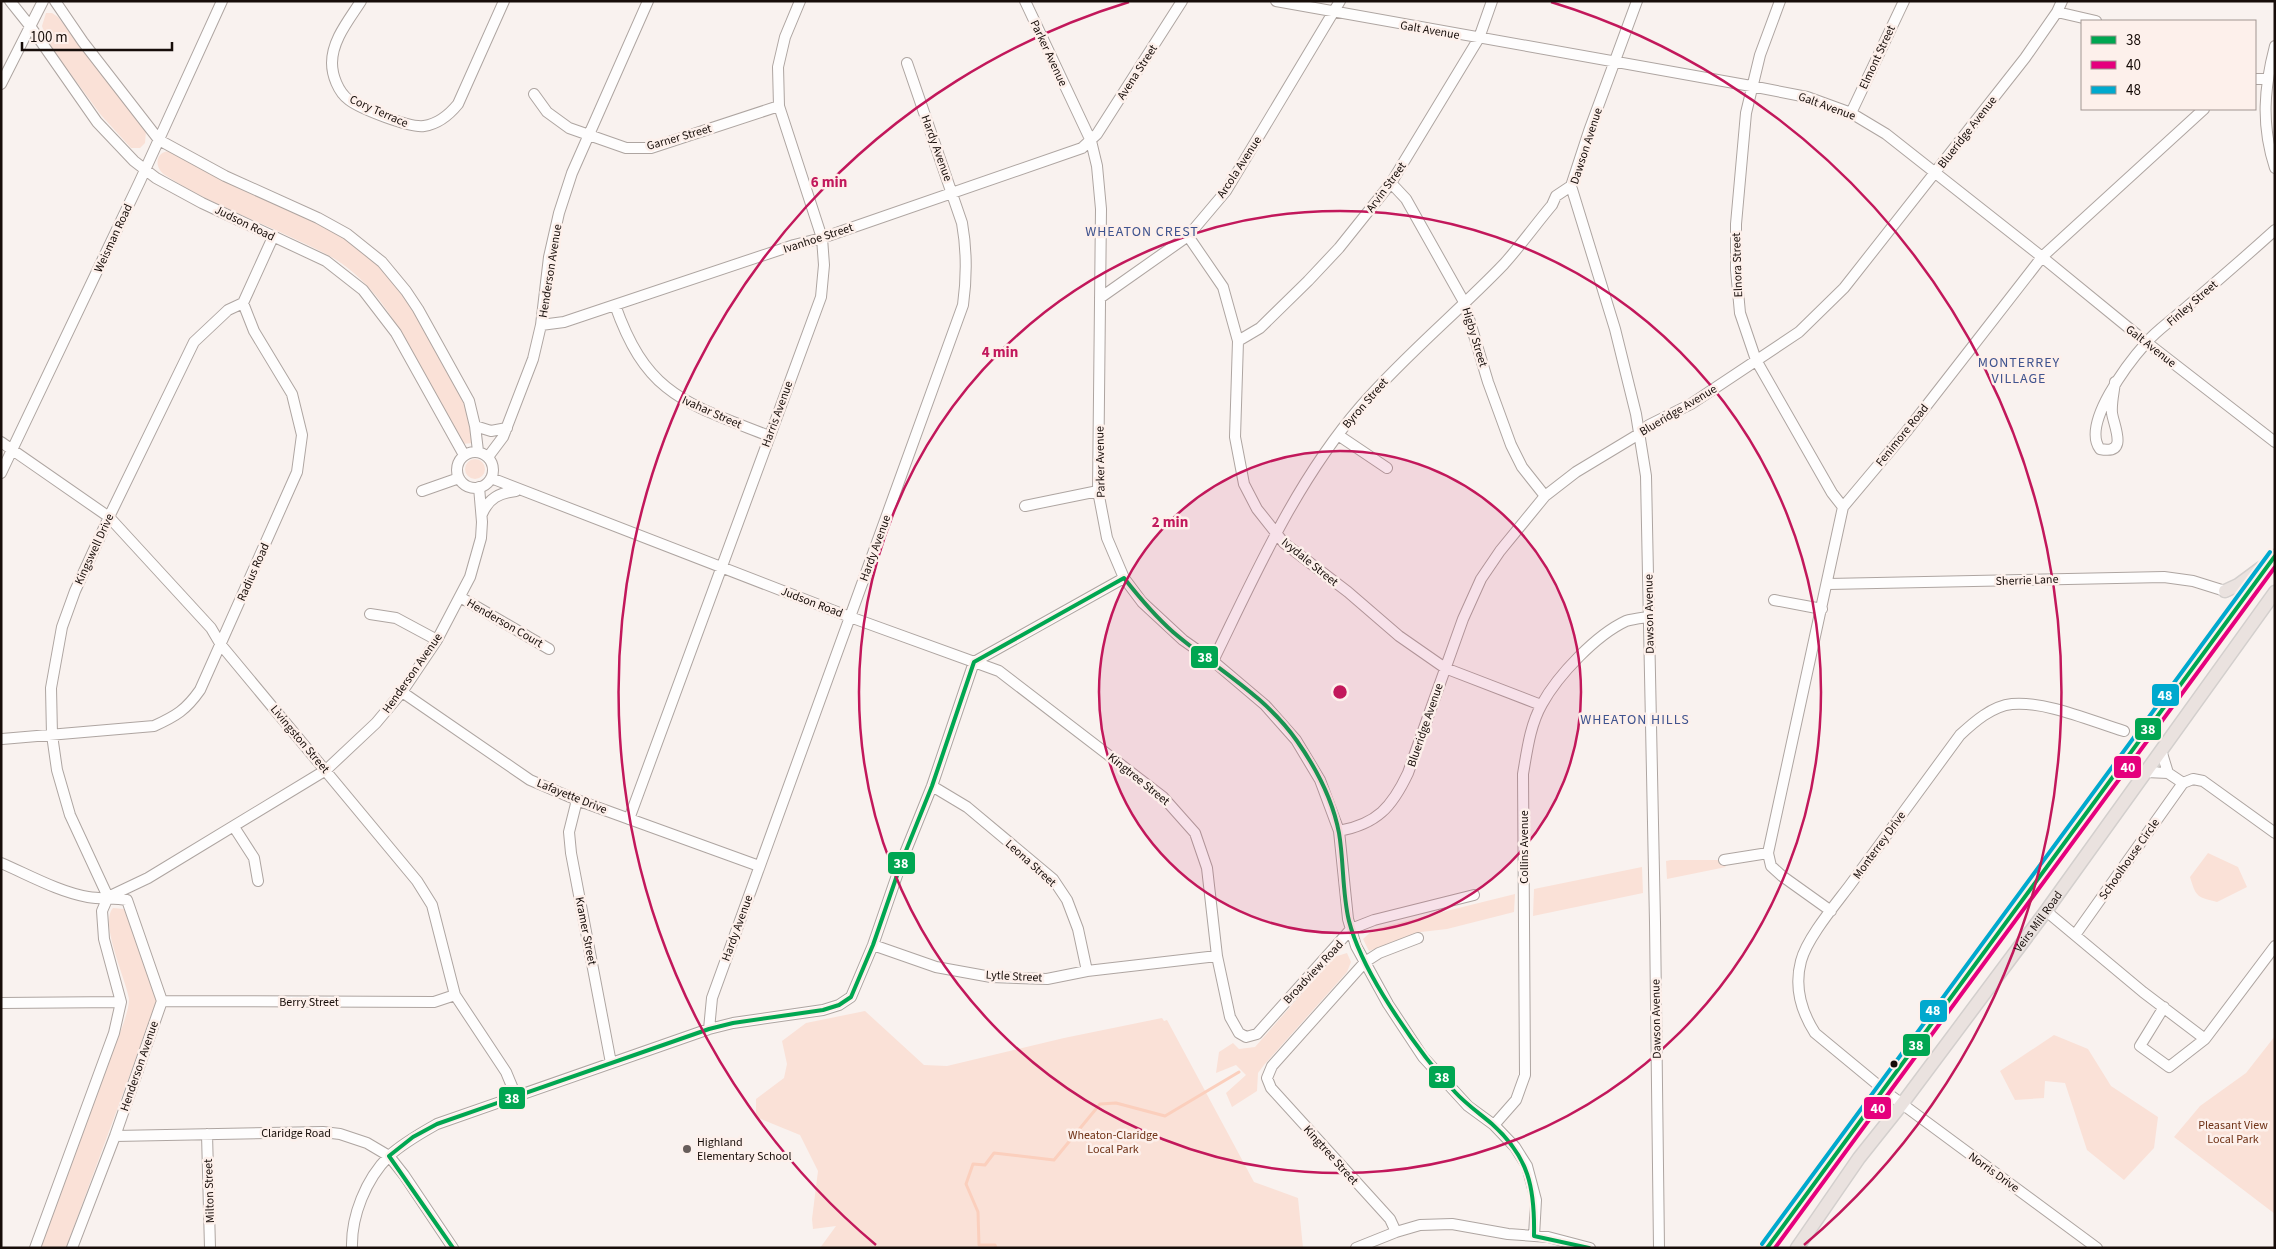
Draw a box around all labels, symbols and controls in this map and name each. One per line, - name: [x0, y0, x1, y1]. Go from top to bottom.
- street label: Parker Avenue: [1026, 17, 1071, 89]
- street label: Galt Avenue: [1399, 17, 1461, 44]
- scale bar: [22, 20, 172, 52]
- legend: [2081, 20, 2256, 110]
- street label: Elmont Street: [1855, 22, 1900, 92]
- text: 100 m: [30, 27, 68, 48]
- text: 38: [2126, 30, 2141, 51]
- street label: Avena Street: [1113, 41, 1162, 103]
- text: 40: [2126, 55, 2141, 76]
- text: 48: [2126, 80, 2141, 101]
- street label: Galt Avenue: [1796, 88, 1858, 125]
- street label: Cory Terrace: [347, 91, 411, 132]
- street label: Blueridge Avenue: [1934, 93, 2001, 172]
- street label: Dawson Avenue: [1566, 106, 1607, 187]
- street label: Hardy Avenue: [917, 113, 956, 184]
- street label: Garner Street: [645, 120, 714, 155]
- street label: Arcola Avenue: [1213, 133, 1266, 202]
- street label: Arvin Street: [1362, 159, 1410, 216]
- text: 6 min: [811, 172, 847, 193]
- street label: Weisman Road: [90, 201, 137, 275]
- street label: Judson Road: [212, 202, 278, 245]
- street label: Ivanhoe Street: [781, 219, 855, 258]
- district label: WHEATON CREST: [1085, 222, 1199, 242]
- street label: Henderson Avenue: [535, 223, 566, 319]
- street label: Elnora Street: [1728, 232, 1747, 298]
- street label: Finley Street: [2163, 276, 2222, 330]
- street label: Higby Street: [1457, 305, 1492, 369]
- street label: Galt Avenue: [2122, 321, 2180, 372]
- text: 4 min: [982, 342, 1018, 363]
- district label: MONTERREY VILLAGE: [1978, 353, 2060, 389]
- street label: Byron Street: [1339, 374, 1392, 432]
- street label: Harris Avenue: [758, 379, 797, 450]
- street label: Blueridge Avenue: [1636, 381, 1720, 440]
- street label: Ivahar Street: [679, 392, 744, 433]
- street label: Fenimore Road: [1872, 400, 1933, 470]
- street label: Parker Avenue: [1091, 426, 1110, 498]
- street label: Kingswell Drive: [71, 511, 118, 588]
- text: 2 min: [1152, 512, 1188, 533]
- street label: Hardy Avenue: [856, 513, 895, 584]
- street label: Ivydale Street: [1278, 534, 1342, 591]
- street label: Radius Road: [233, 540, 274, 604]
- street label: Sherrie Lane: [1995, 571, 2059, 590]
- street label: Dawson Avenue: [1640, 574, 1659, 654]
- street label: Judson Road: [778, 583, 845, 622]
- street label: Henderson Court: [463, 595, 546, 652]
- street label: Henderson Avenue: [378, 630, 447, 717]
- line badge: 38: [1190, 645, 1219, 669]
- text: 38: [1198, 648, 1212, 668]
- street label: Blueridge Avenue: [1403, 681, 1448, 769]
- centre of rings: [1331, 683, 1349, 701]
- line badge: 48: [2151, 683, 2180, 707]
- text: 48: [2158, 686, 2172, 706]
- street label: Livingston Street: [266, 702, 333, 777]
- district label: WHEATON HILLS: [1580, 710, 1690, 730]
- line badge: 38: [2134, 717, 2162, 741]
- text: 38: [2141, 720, 2155, 740]
- street label: Kingtree Street: [1104, 749, 1173, 810]
- line badge: 40: [2113, 755, 2142, 779]
- text: 40: [2121, 758, 2135, 778]
- street label: Lafayette Drive: [534, 775, 610, 818]
- street label: Monterrey Drive: [1849, 808, 1910, 883]
- street label: Collins Avenue: [1516, 810, 1533, 884]
- street label: Schoolhouse Circle: [2095, 815, 2164, 903]
- street label: Leona Street: [1001, 836, 1060, 891]
- line badge: 38: [887, 851, 916, 875]
- text: 38: [894, 854, 908, 874]
- street label: Veirs Mill Road: [2010, 888, 2067, 956]
- street label: Hardy Avenue: [718, 893, 757, 964]
- street label: Kramer Street: [571, 895, 600, 967]
- street label: Broadview Road: [1279, 937, 1347, 1008]
- street label: Lytle Street: [985, 967, 1043, 986]
- street label: Dawson Avenue: [1647, 979, 1666, 1059]
- street label: Berry Street: [279, 994, 339, 1011]
- line badge: 48: [1919, 999, 1948, 1023]
- text: 48: [1926, 1001, 1940, 1021]
- street label: Henderson Avenue: [116, 1019, 163, 1114]
- line badge: 38: [1902, 1033, 1931, 1057]
- text: 38: [1909, 1036, 1923, 1056]
- unlabelled marker: [1889, 1059, 1899, 1069]
- line badge: 38: [1428, 1065, 1456, 1089]
- text: 38: [1435, 1068, 1449, 1088]
- line badge: 38: [498, 1086, 526, 1110]
- text: 38: [505, 1089, 519, 1109]
- line badge: 40: [1863, 1096, 1892, 1120]
- text: 40: [1871, 1099, 1885, 1119]
- park label: Pleasant View Local Park: [2198, 1117, 2268, 1148]
- street label: Kingtree Street: [1299, 1122, 1362, 1189]
- street label: Claridge Road: [261, 1125, 331, 1142]
- park label: Wheaton-Claridge Local Park: [1068, 1127, 1158, 1158]
- place label: Highland Elementary School: [697, 1134, 792, 1165]
- marker: Highland Elementary School: [681, 1143, 693, 1155]
- street label: Norris Drive: [1965, 1148, 2023, 1197]
- street label: Milton Street: [200, 1159, 219, 1223]

